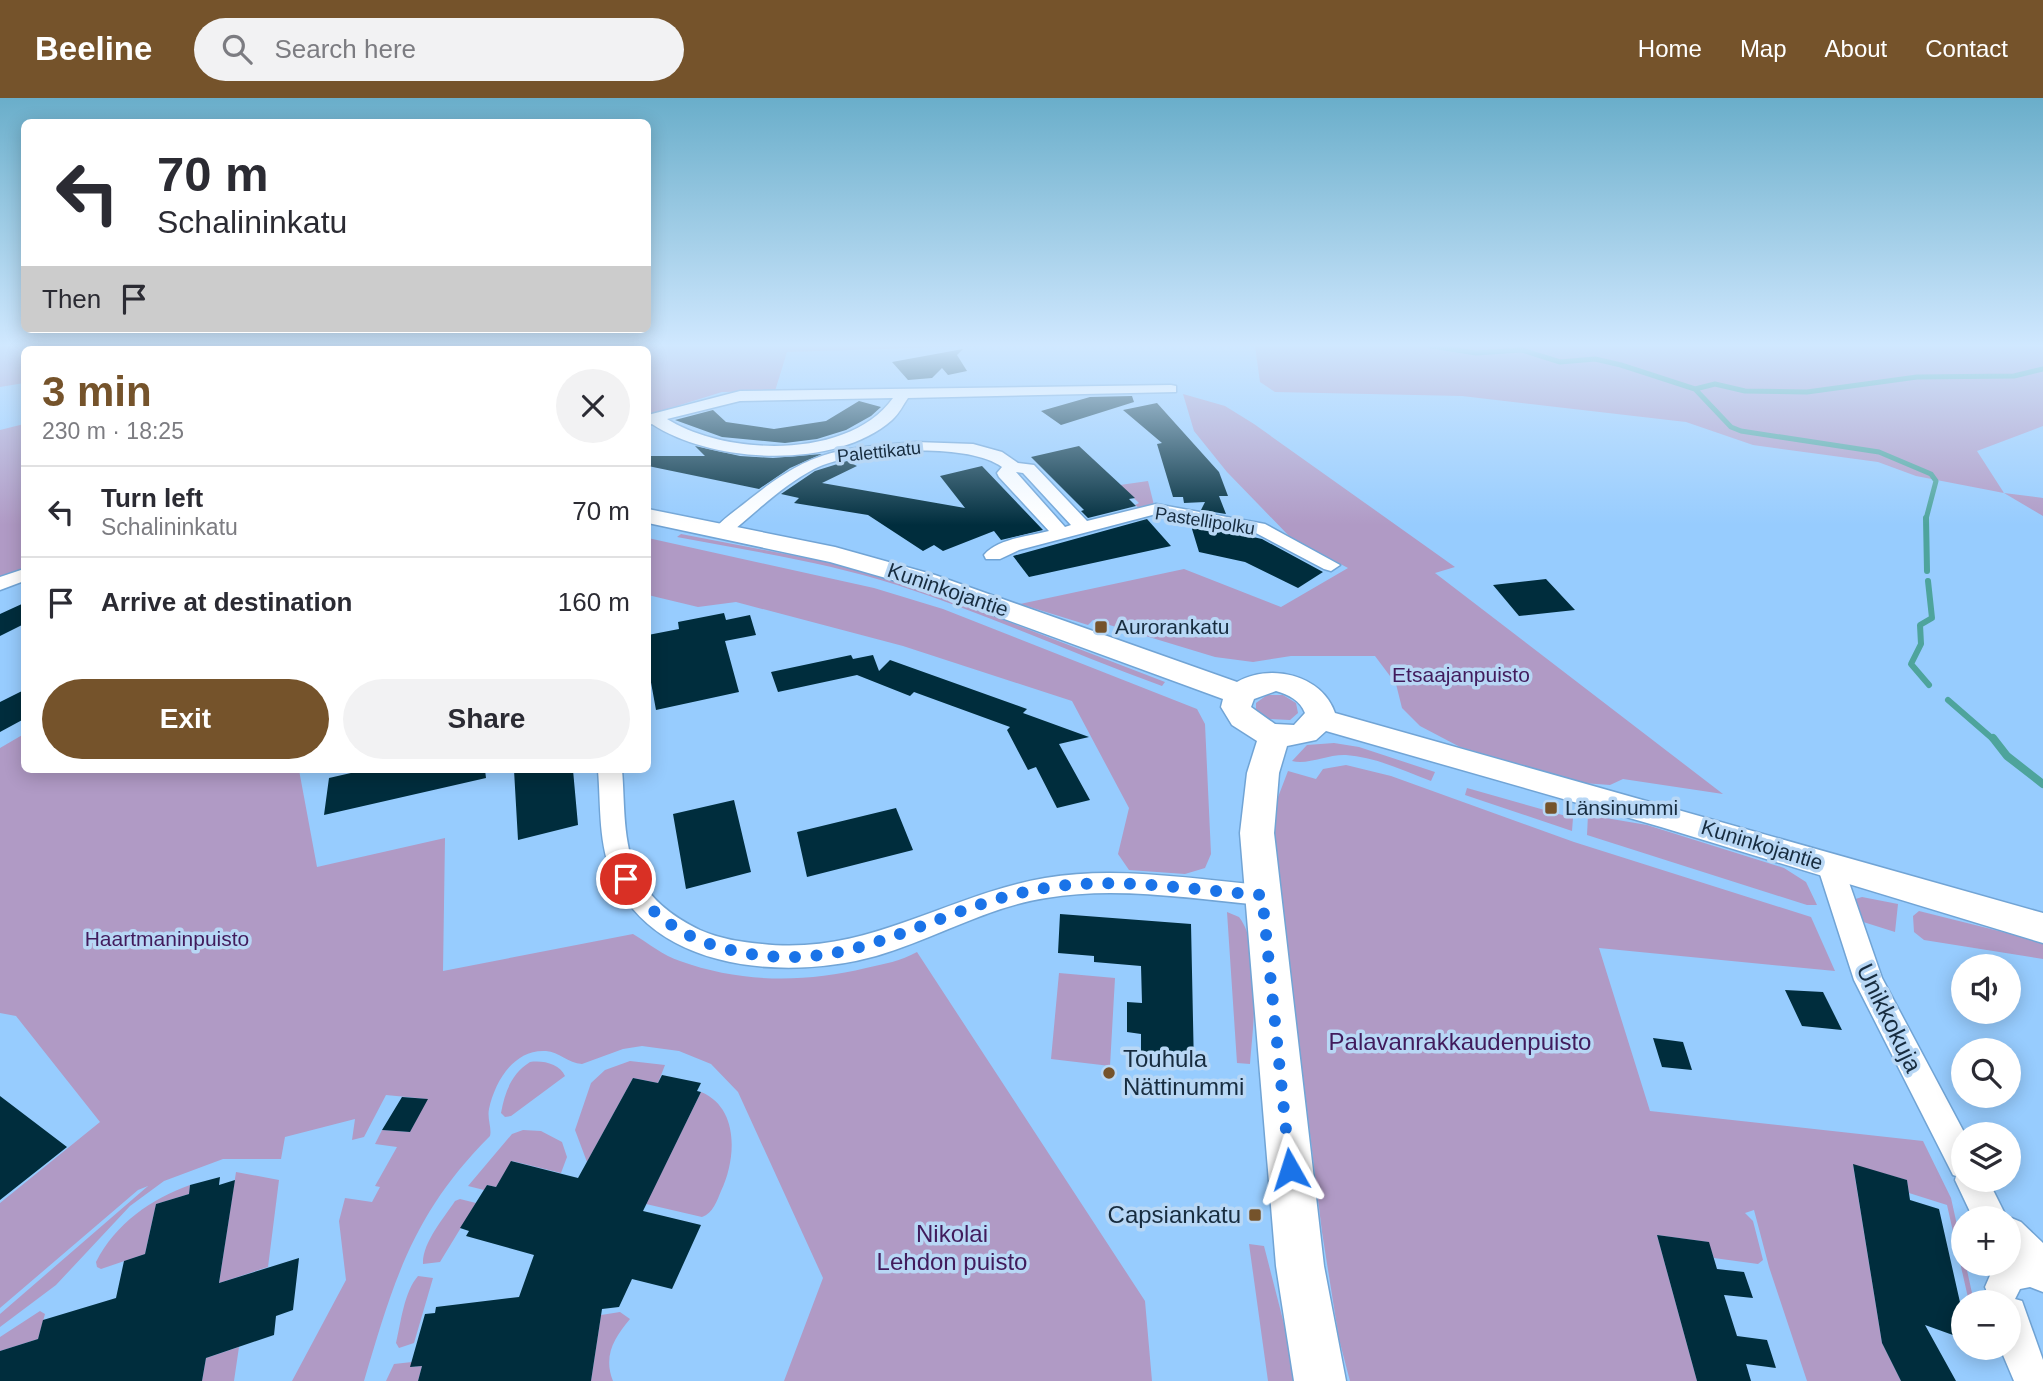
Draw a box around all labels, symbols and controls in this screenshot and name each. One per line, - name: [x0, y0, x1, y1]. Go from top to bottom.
- search box: [194, 18, 684, 81]
- text: Beeline: [35, 30, 152, 67]
- icon: search: [218, 30, 256, 68]
- text: Search here: [274, 34, 416, 64]
- text: Home: [1638, 35, 1702, 62]
- text: Map: [1740, 35, 1787, 62]
- text: About: [1825, 35, 1887, 62]
- text: Contact: [1925, 35, 2008, 62]
- icon: left: [42, 147, 133, 238]
- text: 70 m: [157, 147, 269, 201]
- text: Schalininkatu: [157, 204, 347, 240]
- icon: arrive: [115, 280, 153, 318]
- text: Then: [42, 284, 101, 314]
- text: 3 min: [42, 368, 152, 415]
- button: close: [556, 369, 630, 443]
- text: 230 m · 18:25: [42, 418, 184, 444]
- street label: Palettikatu: [836, 438, 922, 466]
- text: Turn left: [101, 483, 203, 513]
- icon: left: [42, 493, 80, 531]
- text: 70 m: [572, 496, 630, 526]
- street label: Pastellipolku: [1154, 503, 1256, 539]
- text: Schalininkatu: [101, 514, 238, 540]
- street label: Kuninkojantie: [885, 558, 1012, 621]
- icon: arrive: [42, 584, 80, 622]
- text: Arrive at destination: [101, 587, 352, 617]
- text: 160 m: [558, 587, 630, 617]
- place label: Aurorankatu: [1115, 615, 1229, 638]
- marker: Aurorankatu: [1093, 619, 1109, 635]
- park label: Etsaajanpuisto: [1392, 663, 1530, 686]
- button: Exit: [42, 679, 329, 759]
- button: Share: [343, 679, 630, 759]
- place label: Länsinummi: [1565, 796, 1678, 819]
- marker: Länsinummi: [1543, 800, 1559, 816]
- street label: Kuninkojantie: [1698, 815, 1826, 874]
- pin: [596, 849, 656, 909]
- icon: arrive: [607, 860, 645, 898]
- park label: Haartmaninpuisto: [85, 927, 249, 950]
- map controls: [1951, 954, 2021, 1360]
- button: sound: [1951, 954, 2021, 1024]
- street label: Unikkokuja: [1852, 959, 1928, 1077]
- park label: Palavanrakkaudenpuisto: [1329, 1028, 1591, 1055]
- button: search: [1951, 1038, 2021, 1108]
- place label: Touhula Nättinummi: [1123, 1045, 1244, 1100]
- marker: Touhula Nättinummi: [1101, 1065, 1117, 1081]
- button: layers: [1951, 1122, 2021, 1192]
- position arrow: [1253, 1132, 1327, 1206]
- place label: Capsiankatu: [1108, 1201, 1241, 1228]
- button: +: [1951, 1206, 2021, 1276]
- marker: Capsiankatu: [1247, 1207, 1263, 1223]
- park label: Nikolai Lehdon puisto: [877, 1220, 1027, 1275]
- button: −: [1951, 1290, 2021, 1360]

